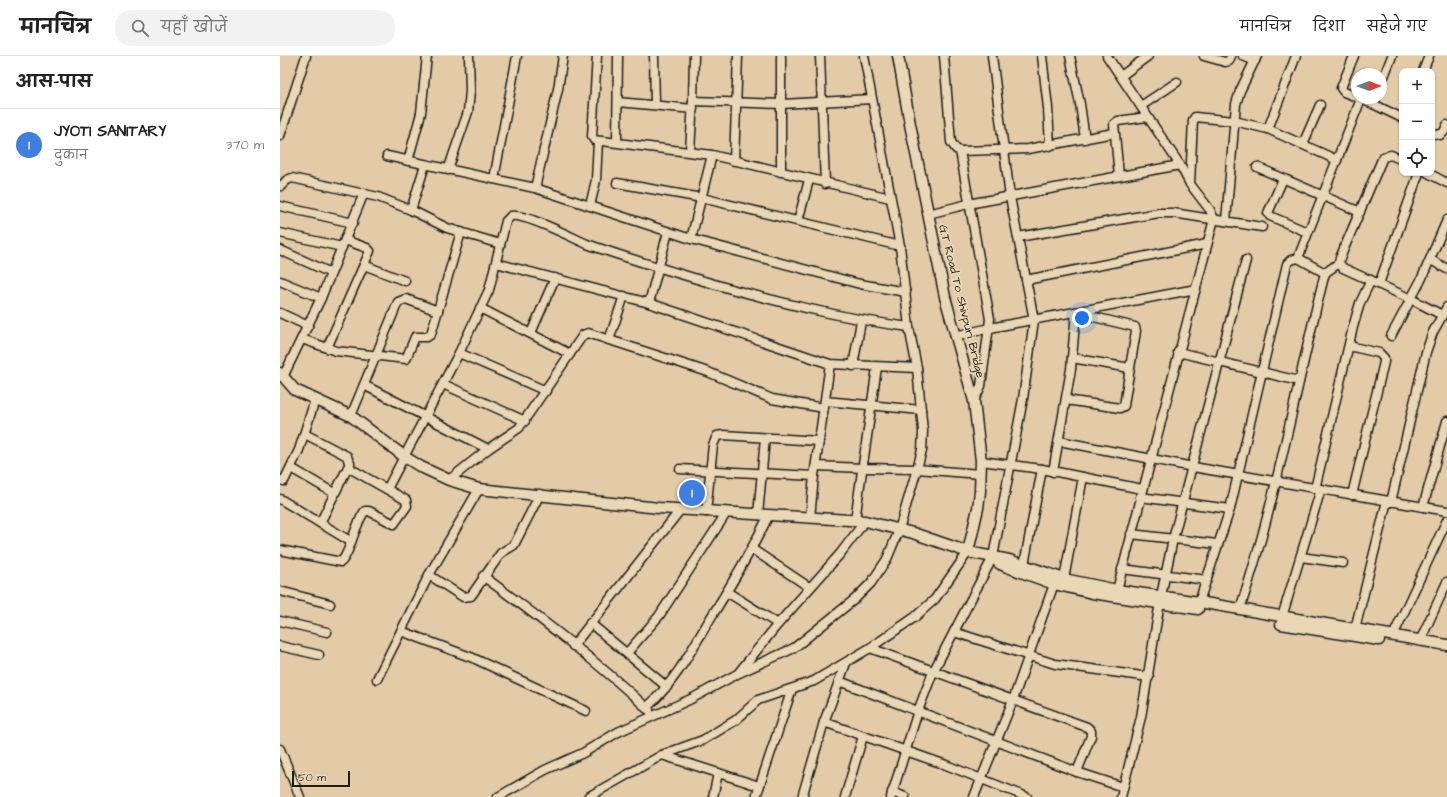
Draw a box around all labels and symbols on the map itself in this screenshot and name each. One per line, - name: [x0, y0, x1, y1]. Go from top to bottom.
- north arrow: [1351, 68, 1387, 104]
- street label: G.T Road To Shivpuri Bridge: [933, 223, 989, 380]
- your location: [1072, 308, 1092, 328]
- pin: 1: [679, 478, 705, 508]
- scale bar: [292, 769, 350, 788]

